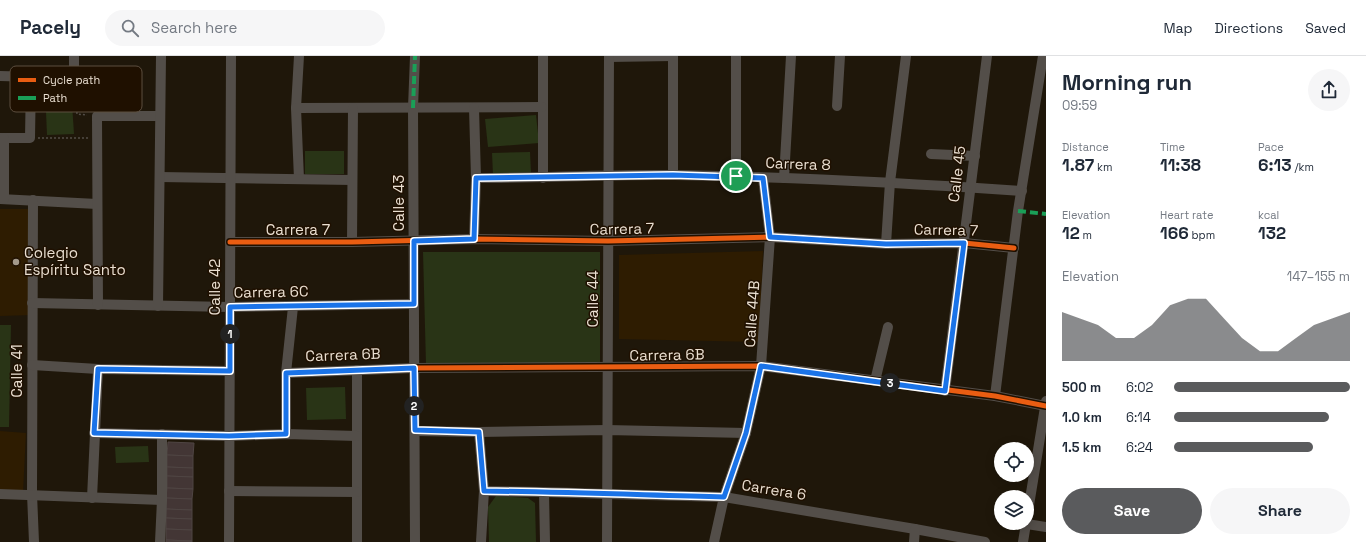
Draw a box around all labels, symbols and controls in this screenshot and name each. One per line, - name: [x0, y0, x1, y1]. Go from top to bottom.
- search box: [105, 10, 385, 46]
- text: Pacely: [20, 15, 81, 40]
- icon: search: [119, 17, 141, 39]
- text: Search here: [151, 18, 237, 37]
- text: Map: [1163, 19, 1193, 37]
- text: Directions: [1215, 19, 1283, 37]
- text: Saved: [1305, 19, 1346, 37]
- legend: [10, 66, 142, 112]
- text: Morning run: [1062, 68, 1192, 96]
- button: share: [1308, 69, 1350, 111]
- text: Cycle path: [43, 73, 100, 87]
- text: Path: [43, 91, 67, 105]
- text: 09:59: [1062, 97, 1097, 114]
- text: Distance: [1062, 140, 1109, 154]
- text: Time: [1160, 140, 1185, 154]
- text: Pace: [1258, 140, 1284, 154]
- street label: Calle 45: [944, 145, 969, 203]
- street label: Carrera 8: [765, 153, 831, 174]
- text: 1.87: [1062, 154, 1094, 176]
- text: 11:38: [1160, 154, 1201, 176]
- text: 6:13: [1258, 154, 1292, 176]
- pin: [719, 159, 753, 193]
- text: km: [1094, 160, 1112, 174]
- text: /km: [1292, 160, 1314, 174]
- icon: arrive: [725, 165, 747, 187]
- street label: Calle 43: [389, 175, 408, 231]
- text: Elevation: [1062, 208, 1110, 222]
- text: Heart rate: [1160, 208, 1213, 222]
- text: kcal: [1258, 208, 1279, 222]
- street label: Carrera 7: [590, 218, 654, 239]
- street label: Carrera 7: [914, 219, 978, 240]
- street label: Carrera 7: [266, 220, 330, 239]
- text: 12: [1062, 222, 1080, 244]
- text: 166: [1160, 222, 1189, 244]
- text: 132: [1258, 222, 1286, 244]
- text: m: [1080, 228, 1092, 242]
- text: bpm: [1189, 228, 1215, 242]
- place label: Colegio Espíritu Santo: [24, 243, 126, 279]
- marker: Colegio Espíritu Santo: [11, 257, 21, 267]
- street label: Calle 42: [205, 259, 224, 315]
- text: Elevation: [1062, 268, 1119, 285]
- text: 147–155 m: [1287, 268, 1350, 285]
- street label: Calle 44: [583, 270, 602, 328]
- street label: Calle 44B: [740, 280, 763, 348]
- street label: Carrera 6C: [233, 281, 309, 302]
- pin: 1: [220, 324, 240, 344]
- text: 1: [228, 327, 232, 341]
- street label: Calle 41: [7, 344, 26, 398]
- street label: Carrera 6B: [305, 344, 381, 365]
- street label: Carrera 6B: [629, 344, 705, 365]
- pin: 3: [880, 373, 900, 393]
- text: 3: [887, 376, 893, 390]
- text: 500 m: [1062, 379, 1101, 396]
- text: 6:02: [1126, 379, 1153, 396]
- pin: 2: [404, 396, 424, 416]
- text: 2: [411, 399, 417, 413]
- text: 1.0 km: [1062, 409, 1102, 426]
- text: 6:14: [1126, 409, 1151, 426]
- text: 1.5 km: [1062, 439, 1101, 456]
- text: 6:24: [1126, 439, 1153, 456]
- map controls: [994, 442, 1034, 530]
- button: locate: [994, 442, 1034, 482]
- street label: Carrera 6: [740, 475, 808, 504]
- button: Save: [1062, 488, 1202, 534]
- button: Share: [1210, 488, 1350, 534]
- button: layers: [994, 490, 1034, 530]

